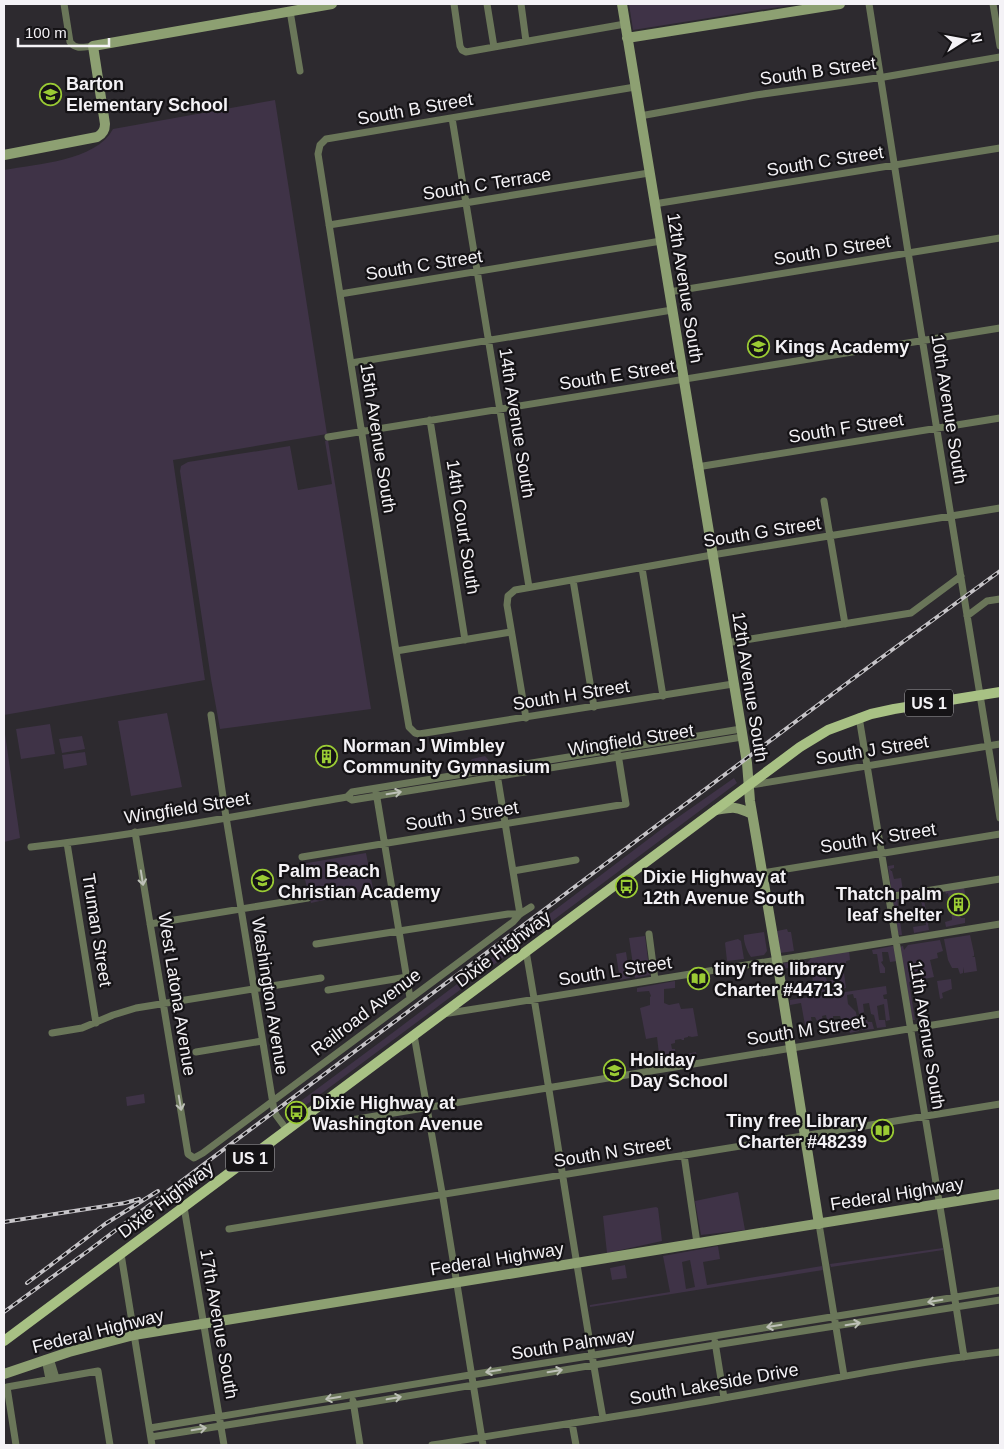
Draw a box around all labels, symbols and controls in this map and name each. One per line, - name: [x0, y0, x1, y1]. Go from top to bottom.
- scale bar: [18, 15, 109, 47]
- north arrow: [939, 15, 989, 65]
- text: 100 m: [25, 24, 67, 41]
- text: N: [968, 31, 986, 44]
- street label: South B Street: [759, 53, 877, 89]
- place label: Barton Elementary School: [66, 74, 228, 115]
- school or university icon: Barton Elementary School: [38, 82, 62, 106]
- street label: South B Street: [356, 89, 474, 129]
- street label: South C Street: [765, 142, 885, 180]
- street label: South C Terrace: [421, 164, 553, 204]
- street label: 12th Avenue South: [663, 211, 707, 365]
- street label: South D Street: [772, 231, 892, 269]
- street label: South C Street: [364, 246, 484, 284]
- street label: 10th Avenue South: [927, 332, 971, 486]
- school or university icon: Kings Academy: [747, 335, 771, 359]
- place label: Kings Academy: [775, 337, 909, 357]
- street label: 14th Avenue South: [495, 346, 539, 500]
- street label: South E Street: [558, 356, 676, 394]
- street label: 15th Avenue South: [356, 361, 400, 515]
- street label: South F Street: [787, 409, 905, 447]
- street label: 14th Court South: [442, 458, 484, 596]
- street label: South G Street: [702, 513, 822, 551]
- street label: 12th Avenue South: [728, 610, 772, 764]
- street label: South H Street: [511, 676, 631, 714]
- road number: US 1: [905, 690, 953, 716]
- street label: Wingfield Street: [567, 720, 695, 760]
- street label: South J Street: [814, 731, 930, 769]
- place label: Norman J Wimbley Community Gymnasium: [343, 736, 550, 777]
- building icon: Norman J Wimbley Community Gymnasium: [315, 744, 339, 768]
- street label: Wingfield Street: [123, 788, 251, 828]
- one-way arrow: [386, 788, 402, 798]
- street label: South J Street: [404, 797, 520, 835]
- street label: South K Street: [819, 819, 937, 857]
- place label: Palm Beach Christian Academy: [278, 861, 440, 902]
- place label: Dixie Highway at 12th Avenue South: [643, 867, 805, 908]
- school or university icon: Palm Beach Christian Academy: [250, 869, 274, 893]
- one-way arrow: [138, 870, 148, 886]
- street label: Truman Street: [78, 872, 116, 988]
- bus stop icon: Dixie Highway at 12th Avenue South: [615, 875, 639, 899]
- place label: Thatch palm leaf shelter: [836, 884, 942, 925]
- building icon: Thatch palm leaf shelter: [946, 892, 970, 916]
- street label: Dixie Highway: [451, 907, 555, 991]
- street label: West Latona Avenue: [154, 911, 200, 1077]
- street label: Washington Avenue: [248, 916, 292, 1076]
- street label: South L Street: [557, 952, 673, 990]
- place label: tiny free library Charter #44713: [714, 959, 844, 1000]
- street label: 11th Avenue South: [905, 959, 949, 1111]
- street label: Railroad Avenue: [307, 964, 425, 1060]
- library icon: tiny free library Charter #44713: [686, 967, 710, 991]
- street label: South M Street: [745, 1011, 867, 1049]
- place label: Holiday Day School: [630, 1050, 728, 1091]
- school or university icon: Holiday Day School: [602, 1058, 626, 1082]
- place label: Dixie Highway at Washington Avenue: [312, 1093, 483, 1134]
- one-way arrow: [175, 1095, 185, 1111]
- bus stop icon: Dixie Highway at Washington Avenue: [284, 1101, 308, 1125]
- place label: Tiny free Library Charter #48239: [726, 1111, 867, 1152]
- library icon: Tiny free Library Charter #48239: [871, 1119, 895, 1143]
- street label: South N Street: [552, 1133, 672, 1171]
- road number: US 1: [226, 1144, 274, 1172]
- street label: Dixie Highway: [114, 1158, 218, 1242]
- street label: Federal Highway: [829, 1174, 965, 1214]
- street label: Federal Highway: [429, 1239, 565, 1279]
- street label: 17th Avenue South: [196, 1248, 242, 1400]
- one-way arrow: [927, 1296, 943, 1306]
- street label: Federal Highway: [30, 1305, 166, 1357]
- one-way arrow: [845, 1318, 861, 1328]
- one-way arrow: [767, 1322, 783, 1332]
- street label: South Palmway: [510, 1324, 636, 1364]
- street label: South Lakeside Drive: [628, 1359, 800, 1409]
- one-way arrow: [546, 1366, 562, 1376]
- one-way arrow: [485, 1367, 501, 1377]
- one-way arrow: [325, 1393, 341, 1403]
- one-way arrow: [386, 1393, 402, 1403]
- one-way arrow: [191, 1424, 207, 1434]

